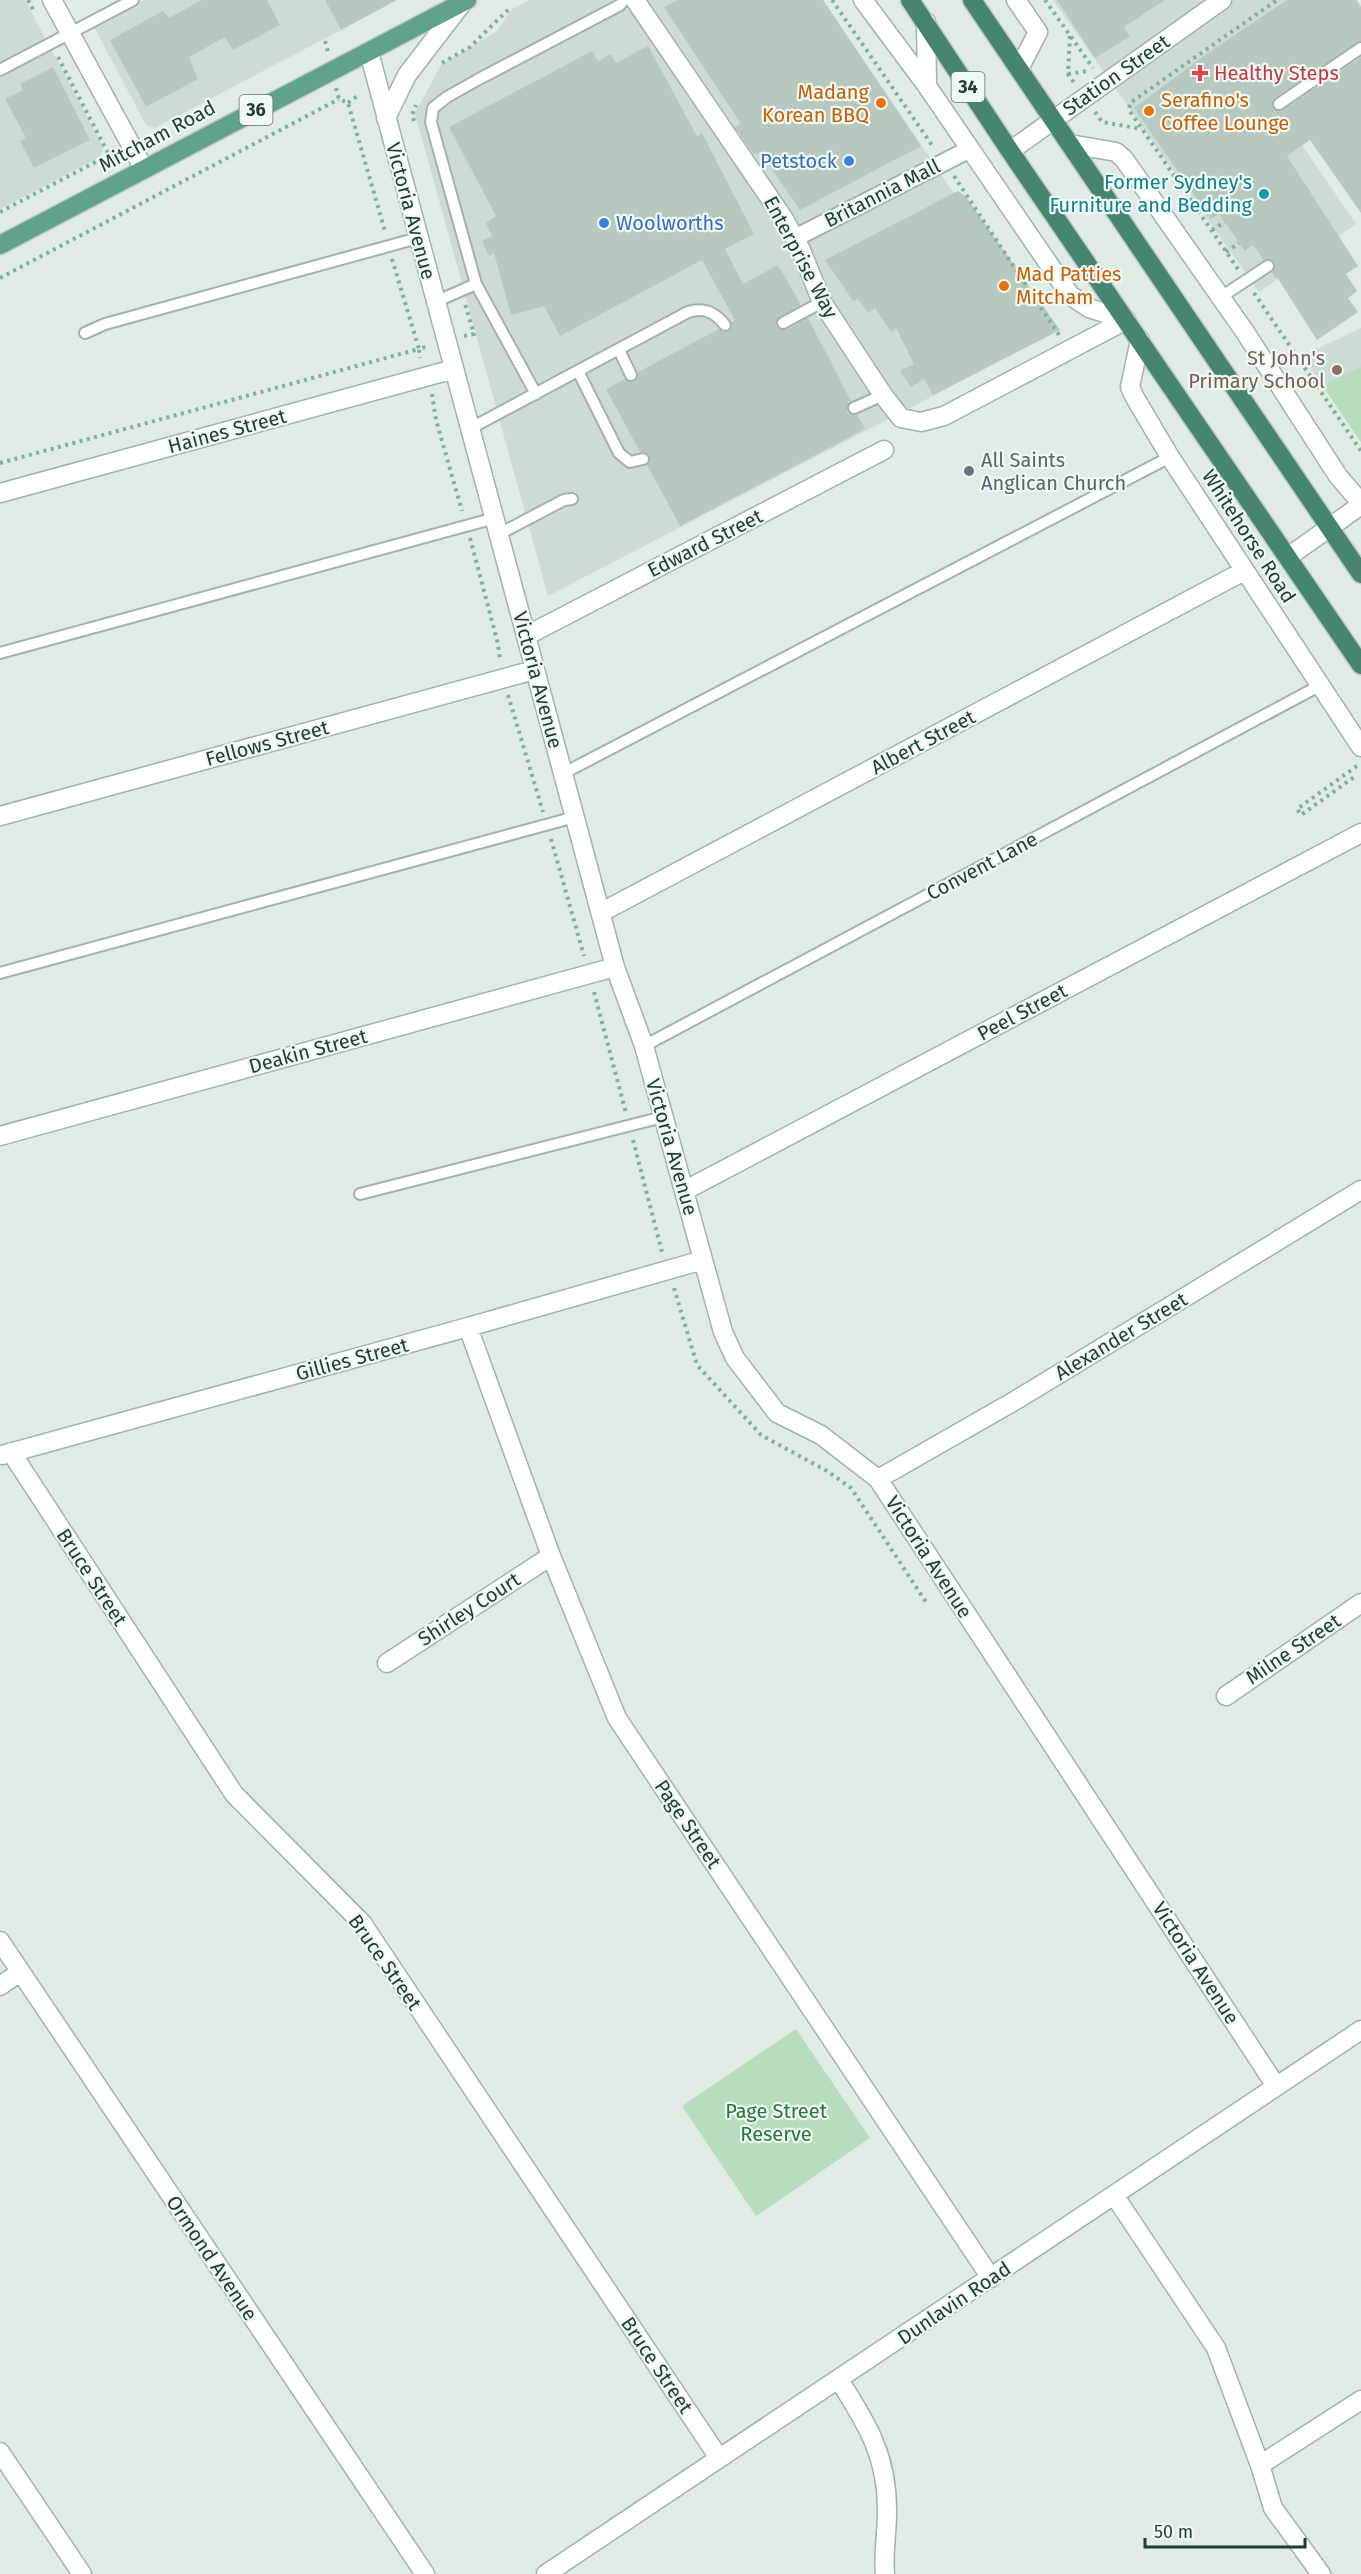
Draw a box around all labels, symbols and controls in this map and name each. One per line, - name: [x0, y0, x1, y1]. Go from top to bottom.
- street label: Station Street: [1058, 29, 1175, 121]
- place label: Healthy Steps: [1214, 61, 1339, 85]
- marker: Healthy Steps: [1191, 64, 1209, 82]
- road number: 34: [952, 72, 984, 102]
- place label: Madang Korean BBQ: [762, 80, 870, 127]
- place label: Serafino's Coffee Lounge: [1161, 88, 1289, 135]
- street label: Mitcham Road: [94, 95, 220, 177]
- road number: 36: [240, 95, 272, 125]
- marker: Madang Korean BBQ: [874, 96, 888, 110]
- marker: Serafino's Coffee Lounge: [1142, 104, 1156, 118]
- street label: Victoria Avenue: [381, 140, 441, 282]
- place label: Petstock: [760, 149, 838, 173]
- street label: Britannia Mall: [820, 153, 944, 232]
- marker: Petstock: [842, 154, 856, 168]
- place label: Former Sydney's Furniture and Bedding: [1049, 170, 1253, 217]
- marker: Former Sydney's Furniture and Bedding: [1257, 187, 1271, 201]
- street label: Enterprise Way: [759, 192, 843, 322]
- place label: Woolworths: [616, 211, 724, 235]
- marker: Woolworths: [597, 216, 611, 230]
- place label: Mad Patties Mitcham: [1016, 262, 1121, 309]
- marker: Mad Patties Mitcham: [997, 279, 1011, 293]
- place label: St John's Primary School: [1188, 346, 1325, 393]
- marker: St John's Primary School: [1330, 363, 1344, 377]
- street label: Haines Street: [165, 403, 290, 458]
- place label: All Saints Anglican Church: [981, 448, 1126, 495]
- marker: All Saints Anglican Church: [962, 464, 976, 478]
- street label: Whitehorse Road: [1197, 465, 1301, 607]
- street label: Edward Street: [643, 503, 767, 582]
- street label: Victoria Avenue: [508, 609, 568, 751]
- street label: Albert Street: [867, 704, 980, 779]
- street label: Fellows Street: [203, 715, 332, 771]
- street label: Convent Lane: [922, 827, 1042, 905]
- street label: Peel Street: [973, 978, 1072, 1046]
- street label: Deakin Street: [246, 1023, 371, 1078]
- street label: Victoria Avenue: [641, 1076, 703, 1218]
- street label: Alexander Street: [1050, 1287, 1192, 1385]
- street label: Gillies Street: [293, 1332, 412, 1386]
- street label: Victoria Avenue: [881, 1491, 977, 1623]
- street label: Bruce Street: [52, 1524, 133, 1631]
- street label: Shirley Court: [414, 1567, 525, 1651]
- street label: Milne Street: [1241, 1608, 1346, 1689]
- street label: Page Street: [650, 1775, 727, 1874]
- street label: Victoria Avenue: [1148, 1897, 1244, 2029]
- street label: Bruce Street: [343, 1910, 427, 2015]
- park label: Page Street Reserve: [725, 2099, 828, 2146]
- street label: Ormond Avenue: [161, 2191, 263, 2325]
- street label: Dunlavin Road: [893, 2256, 1015, 2350]
- street label: Bruce Street: [616, 2312, 698, 2418]
- scale bar: [1145, 2511, 1306, 2549]
- text: 50 m: [1154, 2521, 1193, 2543]

